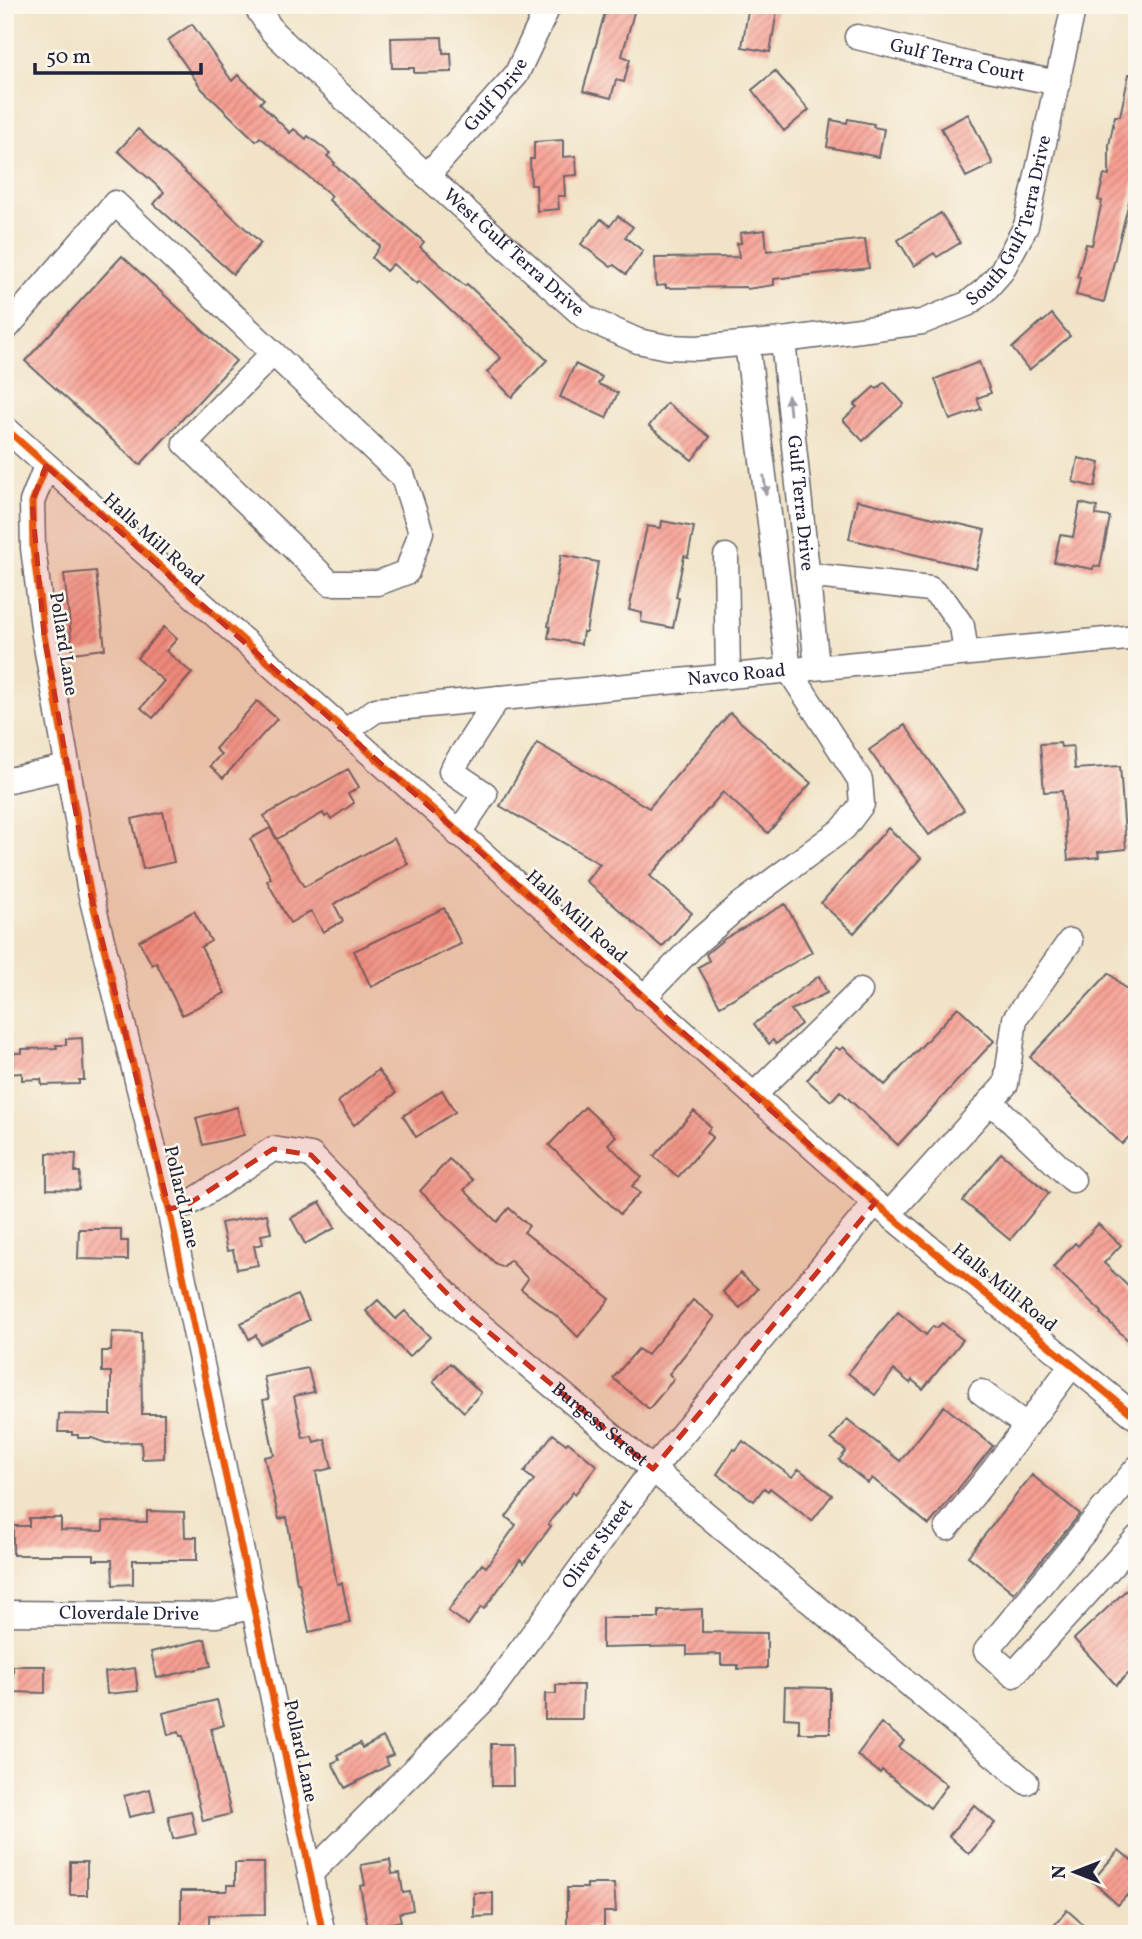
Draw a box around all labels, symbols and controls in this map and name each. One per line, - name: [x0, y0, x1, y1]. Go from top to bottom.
- scale bar: [35, 32, 201, 76]
- street label: Gulf Terra Court: [887, 33, 1027, 89]
- text: 50 m: [46, 43, 91, 72]
- street label: Gulf Drive: [459, 54, 535, 138]
- street label: South Gulf Terra Drive: [961, 133, 1058, 313]
- street label: West Gulf Terra Drive: [437, 183, 590, 323]
- one-way arrow: [784, 393, 795, 415]
- street label: Gulf Terra Drive: [780, 434, 820, 572]
- one-way arrow: [759, 474, 770, 496]
- street label: Halls Mill Road: [97, 487, 209, 593]
- street label: Pollard Lane: [42, 590, 84, 698]
- street label: Navco Road: [686, 658, 787, 693]
- street label: Halls Mill Road: [520, 864, 632, 970]
- street label: Pollard Lane: [157, 1143, 205, 1251]
- street label: Halls Mill Road: [946, 1237, 1062, 1339]
- street label: Burgess Street: [545, 1377, 654, 1473]
- street label: Oliver Street: [556, 1494, 640, 1595]
- street label: Cloverdale Drive: [59, 1601, 199, 1628]
- street label: Pollard Lane: [276, 1697, 324, 1805]
- north arrow: [1040, 1838, 1110, 1908]
- text: N: [1047, 1865, 1073, 1879]

